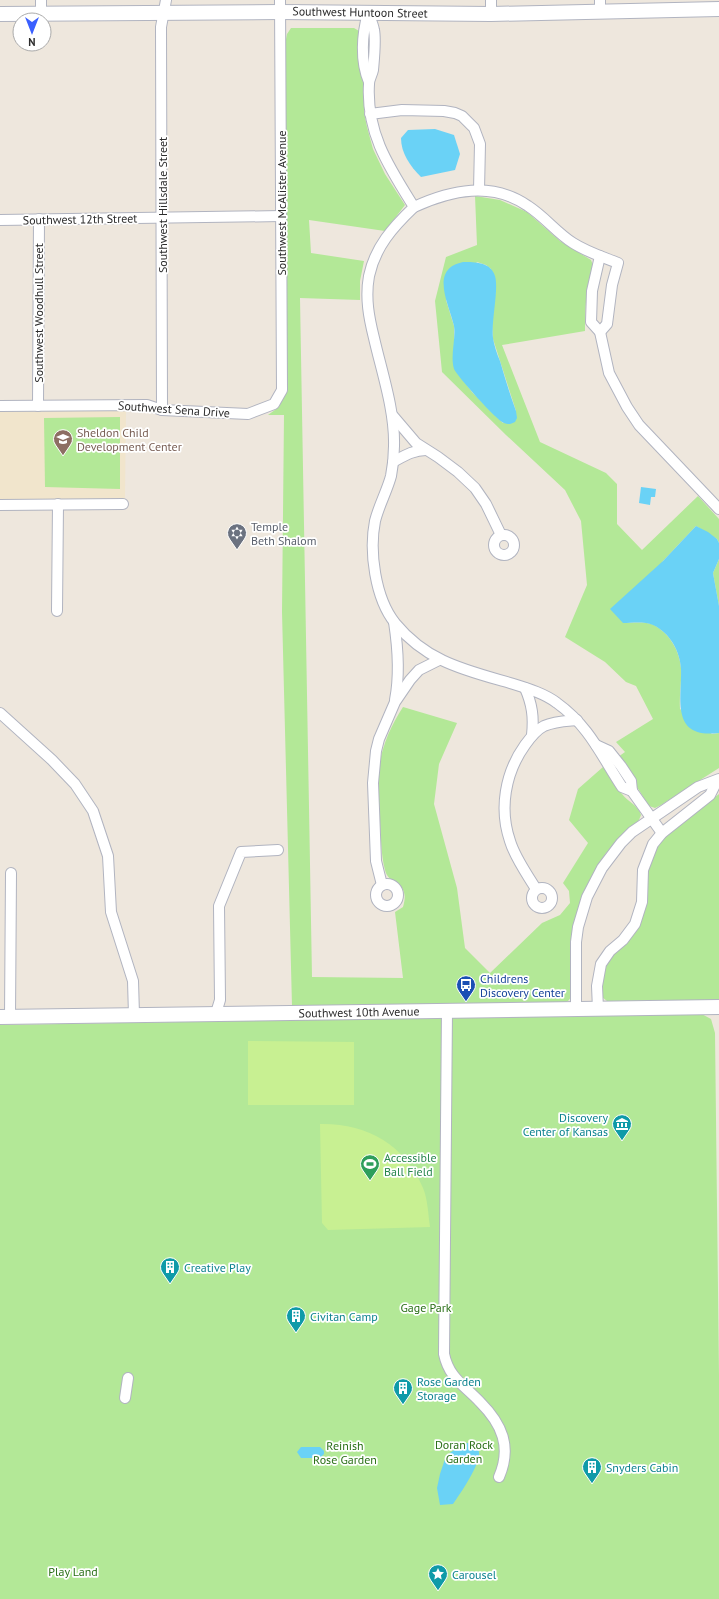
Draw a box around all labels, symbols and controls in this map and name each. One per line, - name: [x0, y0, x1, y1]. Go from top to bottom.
- street label: Southwest Huntoon Street: [292, 3, 428, 21]
- north arrow: [12, 12, 52, 52]
- text: N: [28, 35, 36, 49]
- street label: Southwest McAlister Avenue: [274, 130, 289, 276]
- street label: Southwest Hillsdale Street: [155, 137, 170, 273]
- street label: Southwest 12th Street: [23, 211, 137, 227]
- street label: Southwest Woodhull Street: [31, 243, 46, 383]
- street label: Southwest Sena Drive: [118, 398, 230, 420]
- place label: Sheldon Child Development Center: [77, 425, 182, 454]
- school or university icon: Sheldon Child Development Center: [52, 428, 74, 456]
- place label: Temple Beth Shalom: [251, 519, 317, 548]
- synagogue icon: Temple Beth Shalom: [226, 522, 248, 550]
- place label: Childrens Discovery Center: [480, 971, 565, 1000]
- bus stop icon: Childrens Discovery Center: [455, 974, 477, 1002]
- street label: Southwest 10th Avenue: [298, 1003, 420, 1021]
- place label: Discovery Center of Kansas: [523, 1110, 608, 1139]
- museum icon: Discovery Center of Kansas: [611, 1113, 633, 1141]
- place label: Accessible Ball Field: [384, 1150, 437, 1179]
- sports icon: Accessible Ball Field: [359, 1153, 381, 1181]
- building icon: Creative Play: [159, 1256, 181, 1284]
- place label: Creative Play: [184, 1260, 251, 1275]
- park label: Gage Park: [400, 1300, 452, 1315]
- building icon: Civitan Camp: [285, 1305, 307, 1333]
- place label: Civitan Camp: [310, 1309, 378, 1324]
- place label: Rose Garden Storage: [417, 1374, 481, 1403]
- building icon: Rose Garden Storage: [392, 1377, 414, 1405]
- park label: Doran Rock Garden: [435, 1437, 493, 1466]
- park label: Reinish Rose Garden: [313, 1438, 377, 1467]
- building icon: Snyders Cabin: [581, 1456, 603, 1484]
- place label: Snyders Cabin: [606, 1460, 678, 1475]
- place icon: Carousel: [427, 1563, 449, 1591]
- park label: Play Land: [48, 1564, 98, 1579]
- place label: Carousel: [452, 1567, 497, 1582]

